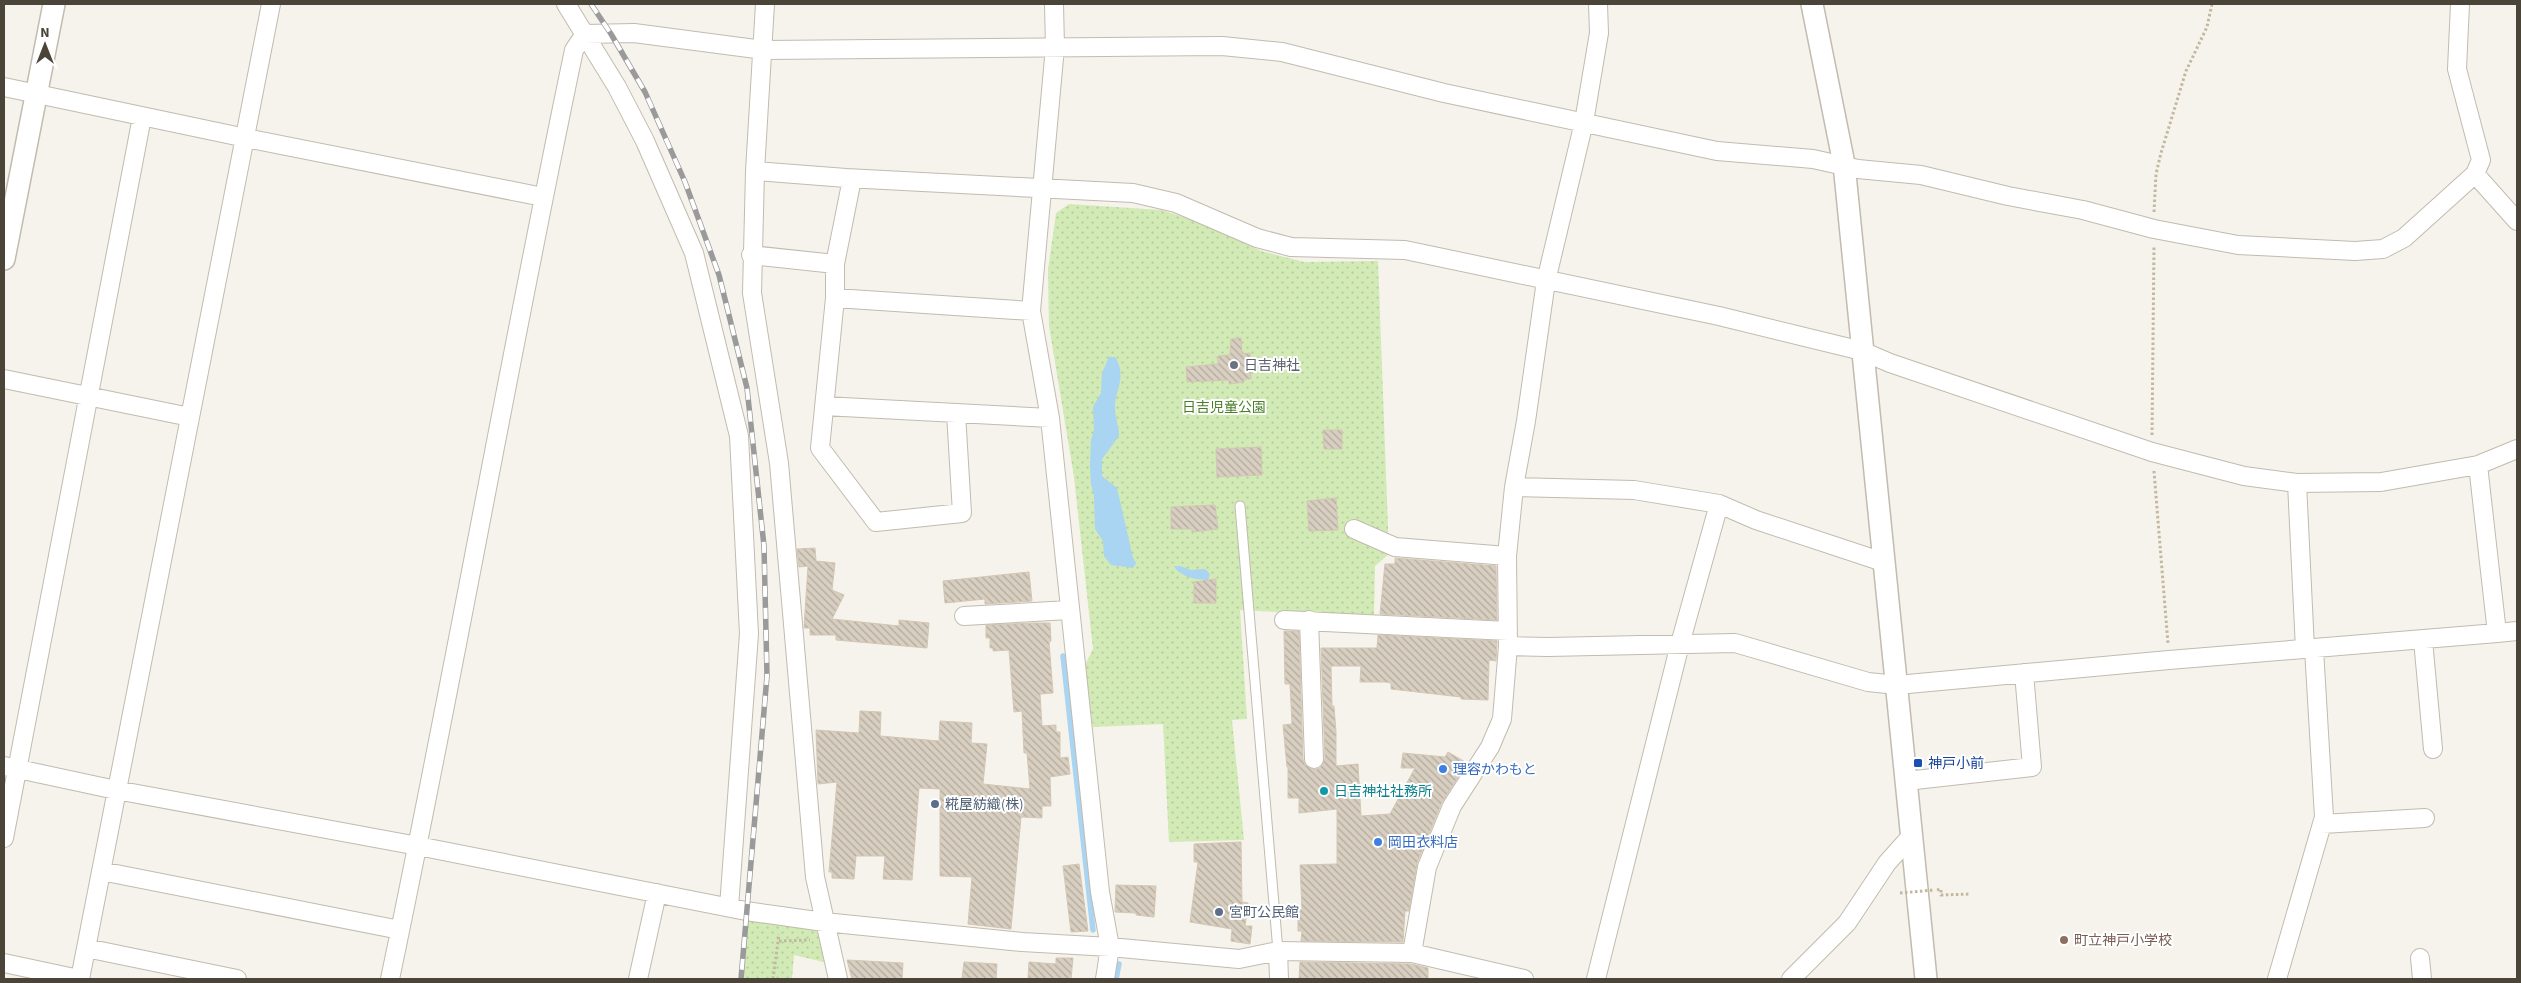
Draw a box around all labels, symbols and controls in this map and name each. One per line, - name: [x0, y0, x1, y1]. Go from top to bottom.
- north arrow: [20, 20, 70, 70]
- text: N: [40, 23, 50, 43]
- place label: 日吉神社: [1244, 356, 1300, 376]
- marker: 日吉神社: [1228, 359, 1240, 371]
- park label: 日吉児童公園: [1182, 398, 1266, 418]
- place label: 神戸小前: [1928, 754, 1984, 774]
- marker: 神戸小前: [1912, 757, 1924, 769]
- place label: 理容かわもと: [1453, 760, 1537, 780]
- marker: 理容かわもと: [1437, 763, 1449, 775]
- place label: 日吉神社社務所: [1334, 782, 1432, 802]
- marker: 日吉神社社務所: [1318, 785, 1330, 797]
- place label: 糀屋紡織(株): [945, 795, 1023, 815]
- marker: 糀屋紡織(株): [929, 798, 941, 810]
- place label: 岡田衣料店: [1388, 833, 1458, 853]
- marker: 岡田衣料店: [1372, 836, 1384, 848]
- place label: 宮町公民館: [1229, 903, 1299, 923]
- marker: 宮町公民館: [1213, 906, 1225, 918]
- place label: 町立神戸小学校: [2074, 931, 2172, 951]
- marker: 町立神戸小学校: [2058, 934, 2070, 946]

